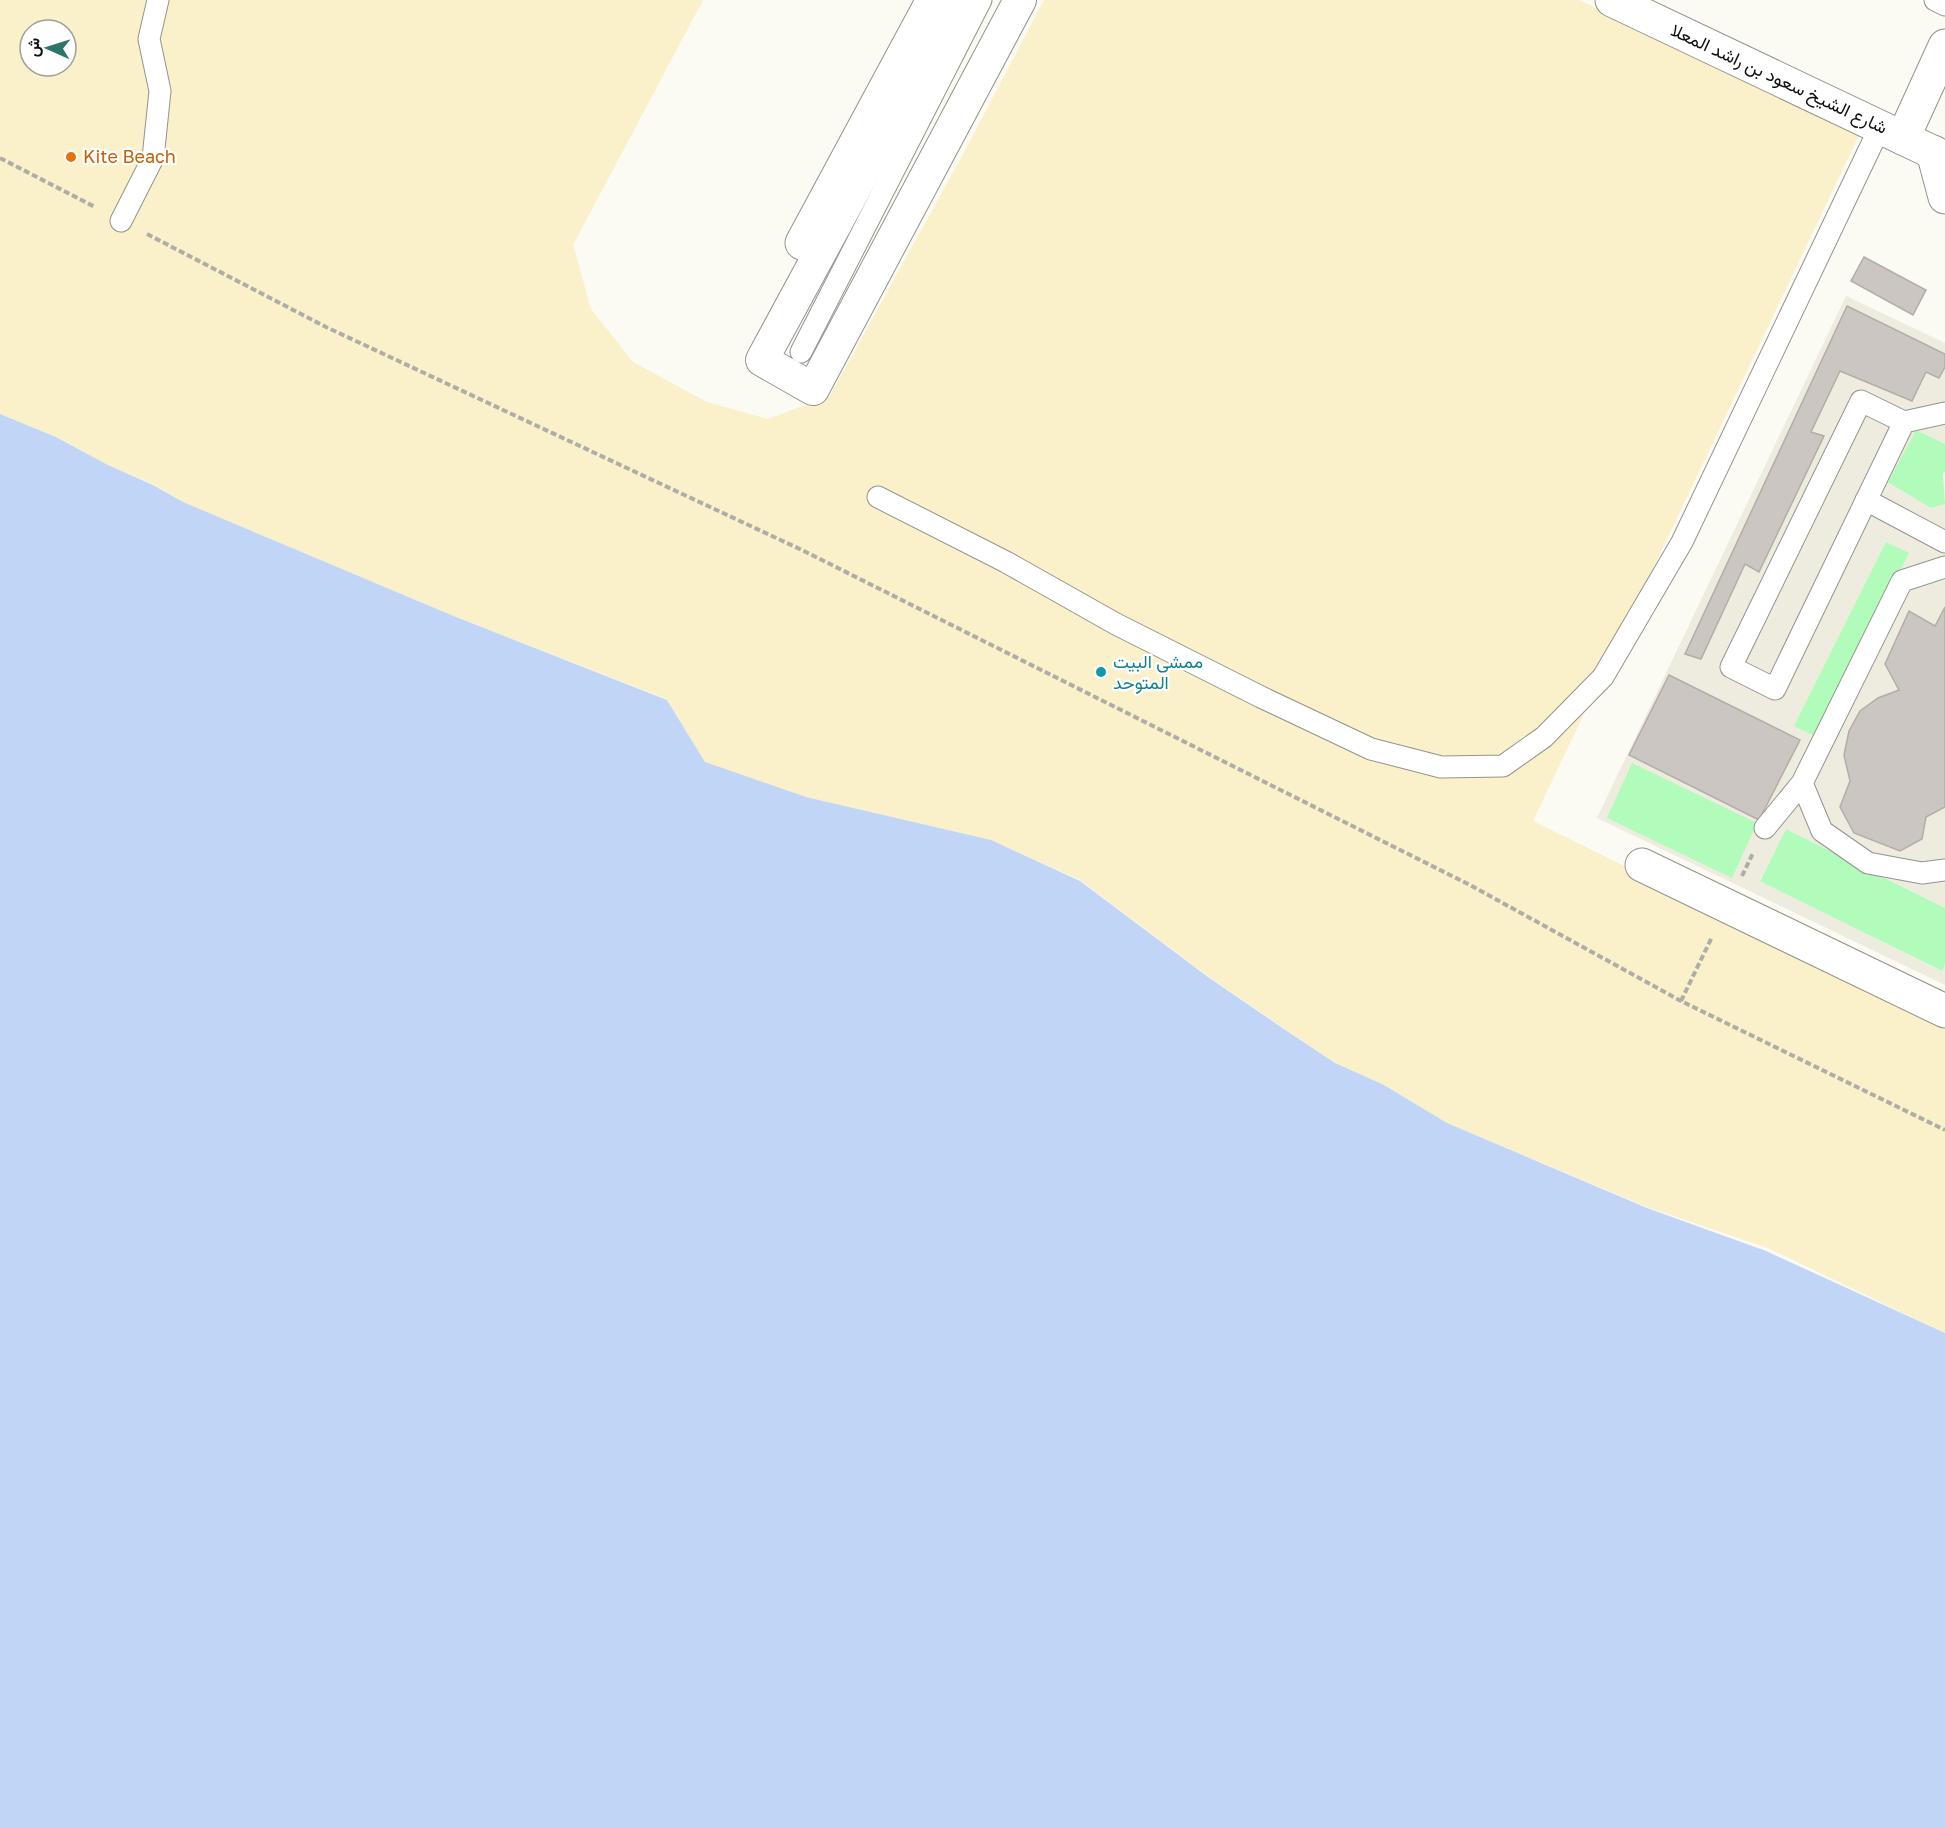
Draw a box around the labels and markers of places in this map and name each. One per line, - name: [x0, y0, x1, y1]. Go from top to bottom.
- place label: Kite Beach: [83, 145, 176, 167]
- marker: Kite Beach: [64, 150, 78, 164]
- place label: ممشى البيت المتوحد: [1113, 650, 1203, 694]
- marker: ممشى البيت المتوحد: [1094, 665, 1108, 679]

